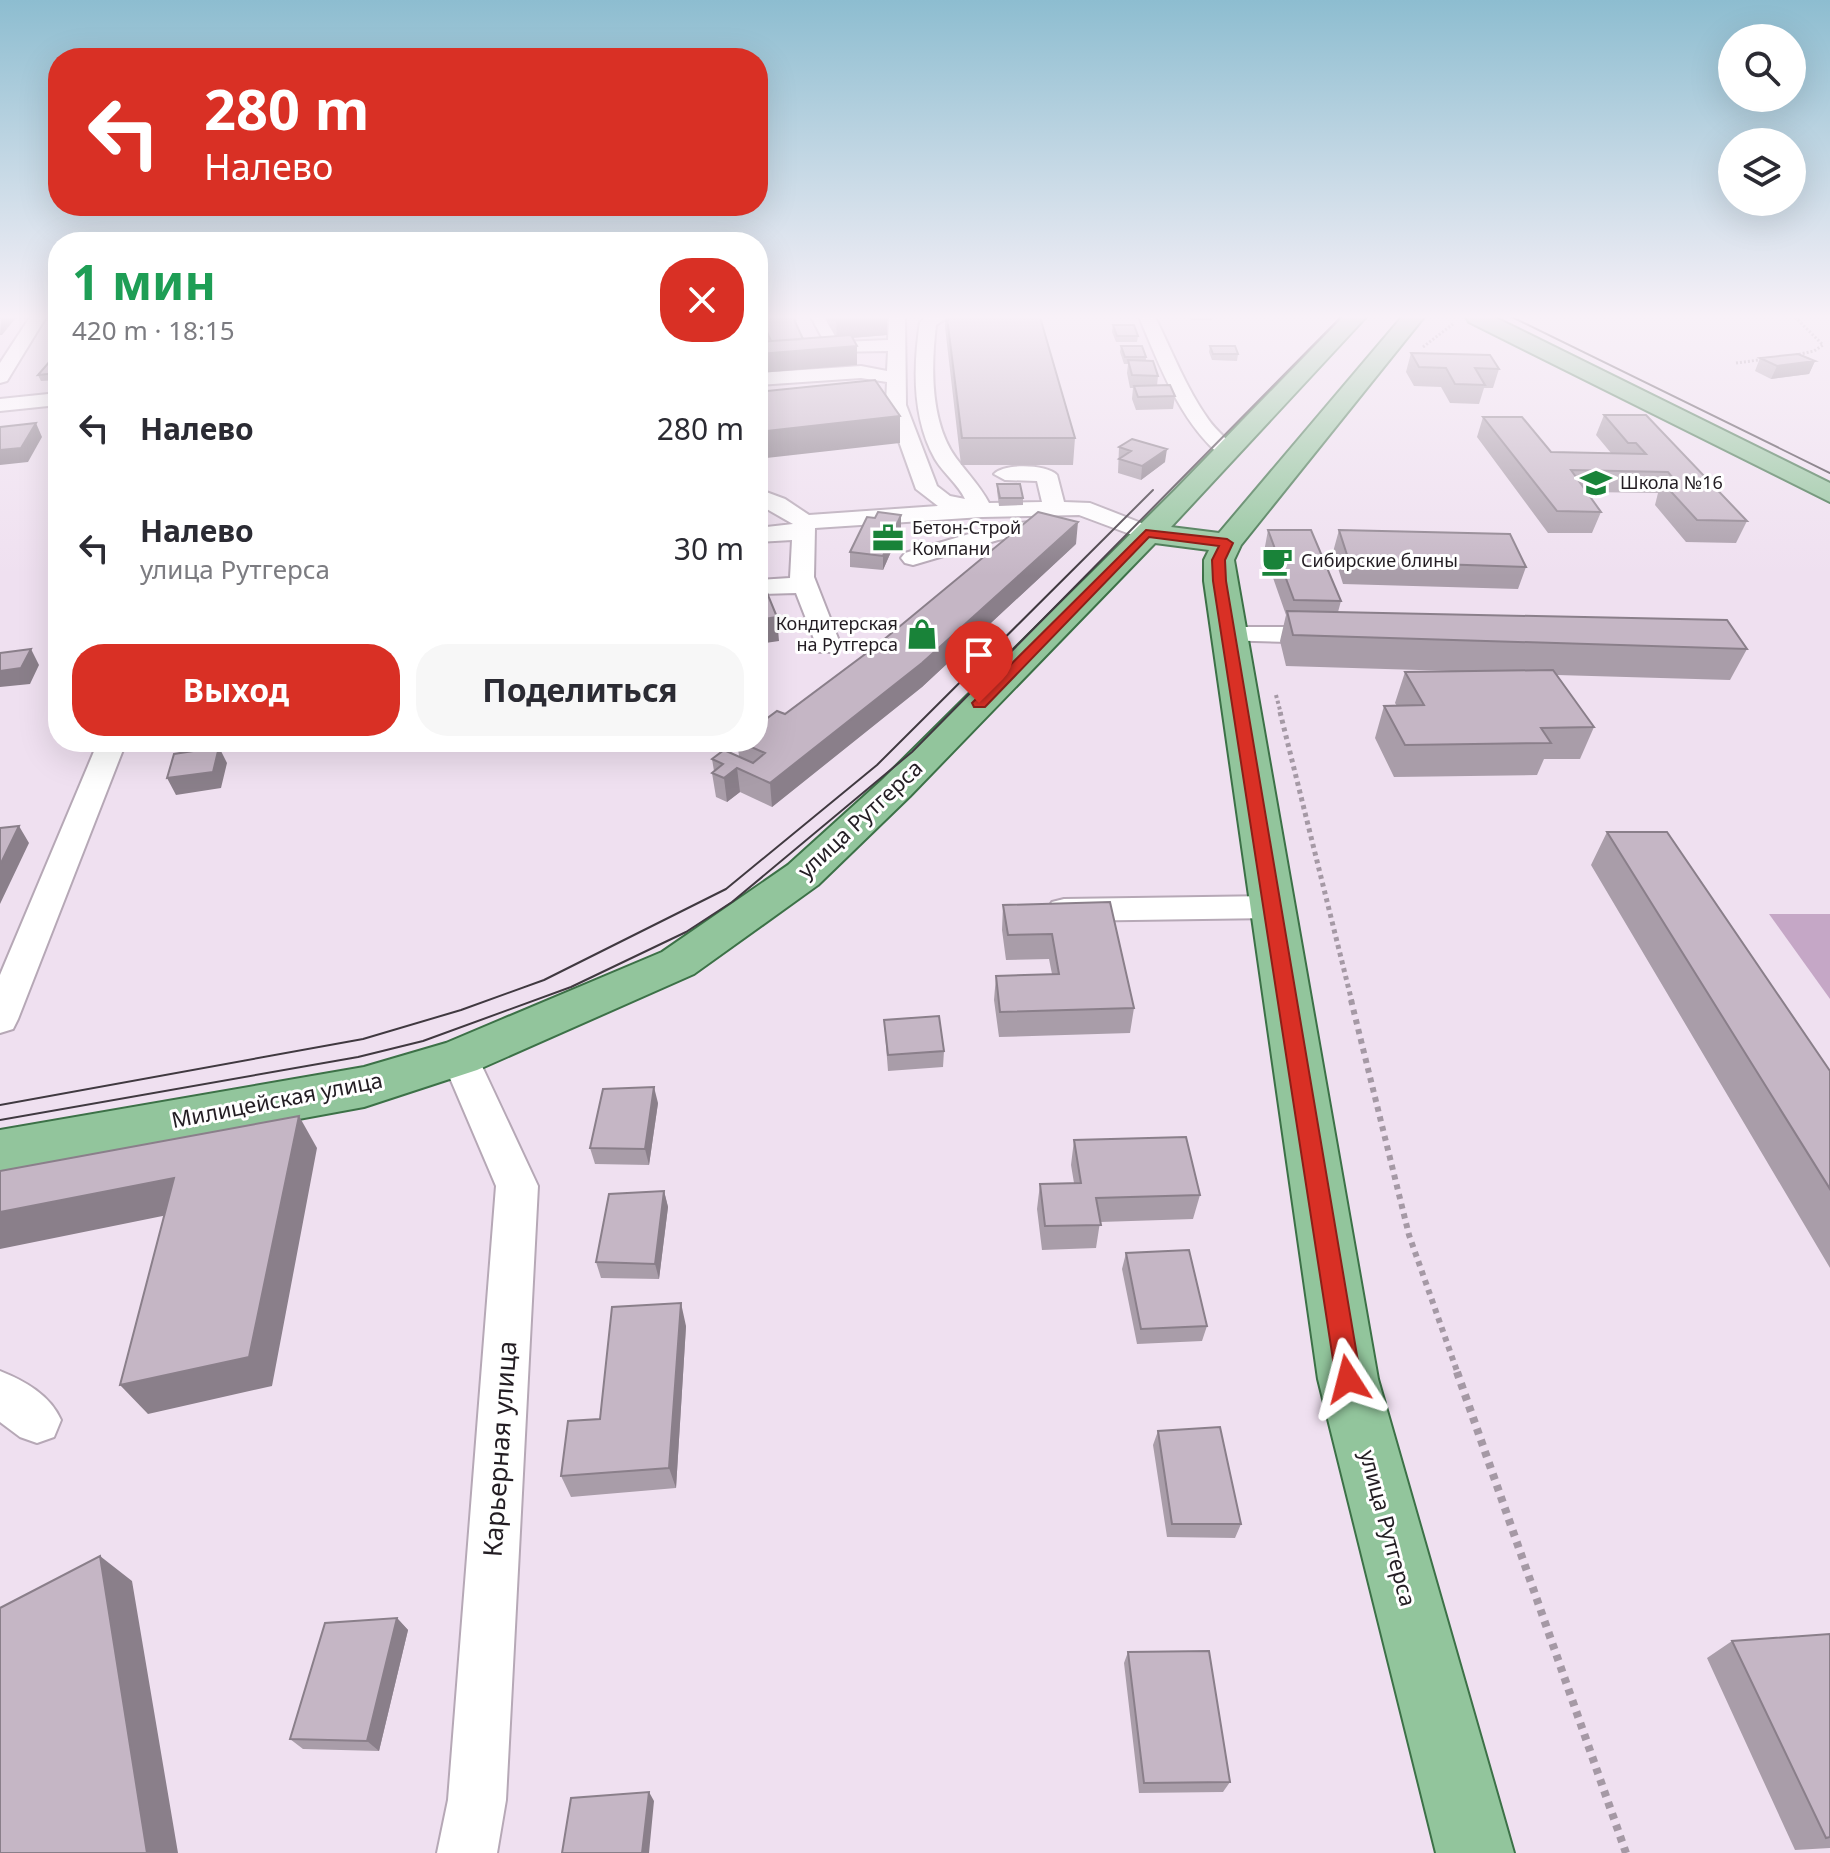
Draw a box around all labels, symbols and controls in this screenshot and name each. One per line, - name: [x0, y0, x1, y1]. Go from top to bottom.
- map controls: [1718, 24, 1806, 216]
- button: search: [1718, 24, 1806, 112]
- text: 280 m: [204, 70, 369, 146]
- icon: left: [72, 80, 176, 184]
- button: layers: [1718, 128, 1806, 216]
- text: Налево: [204, 142, 333, 191]
- text: 1 мин: [72, 249, 216, 314]
- button: close: [660, 258, 744, 342]
- text: 420 m · 18:15: [72, 312, 235, 348]
- icon: left: [72, 406, 116, 450]
- text: Налево: [140, 408, 254, 449]
- text: 280 m: [657, 408, 744, 449]
- school or university icon: Школа №16: [1579, 466, 1613, 500]
- place label: Школа №16: [1620, 470, 1723, 494]
- text: Налево: [140, 510, 254, 551]
- place label: Бетон-Строй Компани: [912, 515, 1021, 560]
- office icon: Бетон-Строй Компани: [871, 521, 905, 555]
- icon: left: [72, 526, 116, 570]
- text: 30 m: [674, 528, 744, 569]
- cafe icon: Сибирские блины: [1260, 544, 1294, 578]
- place label: Сибирские блины: [1301, 548, 1458, 572]
- text: улица Рутгерса: [140, 551, 330, 587]
- place label: Кондитерская на Рутгерса: [776, 611, 898, 656]
- shop icon: Кондитерская на Рутгерса: [905, 617, 939, 651]
- pin: [945, 621, 1013, 703]
- icon: arrive: [957, 633, 1001, 677]
- button: Выход: [72, 644, 400, 736]
- button: Поделиться: [416, 644, 744, 736]
- street label: улица Рутгерса: [790, 752, 928, 884]
- street label: Милицейская улица: [169, 1064, 385, 1134]
- position arrow: [1306, 1337, 1390, 1421]
- street label: Карьерная улица: [473, 1340, 525, 1558]
- street label: улица Рутгерса: [1354, 1446, 1424, 1609]

